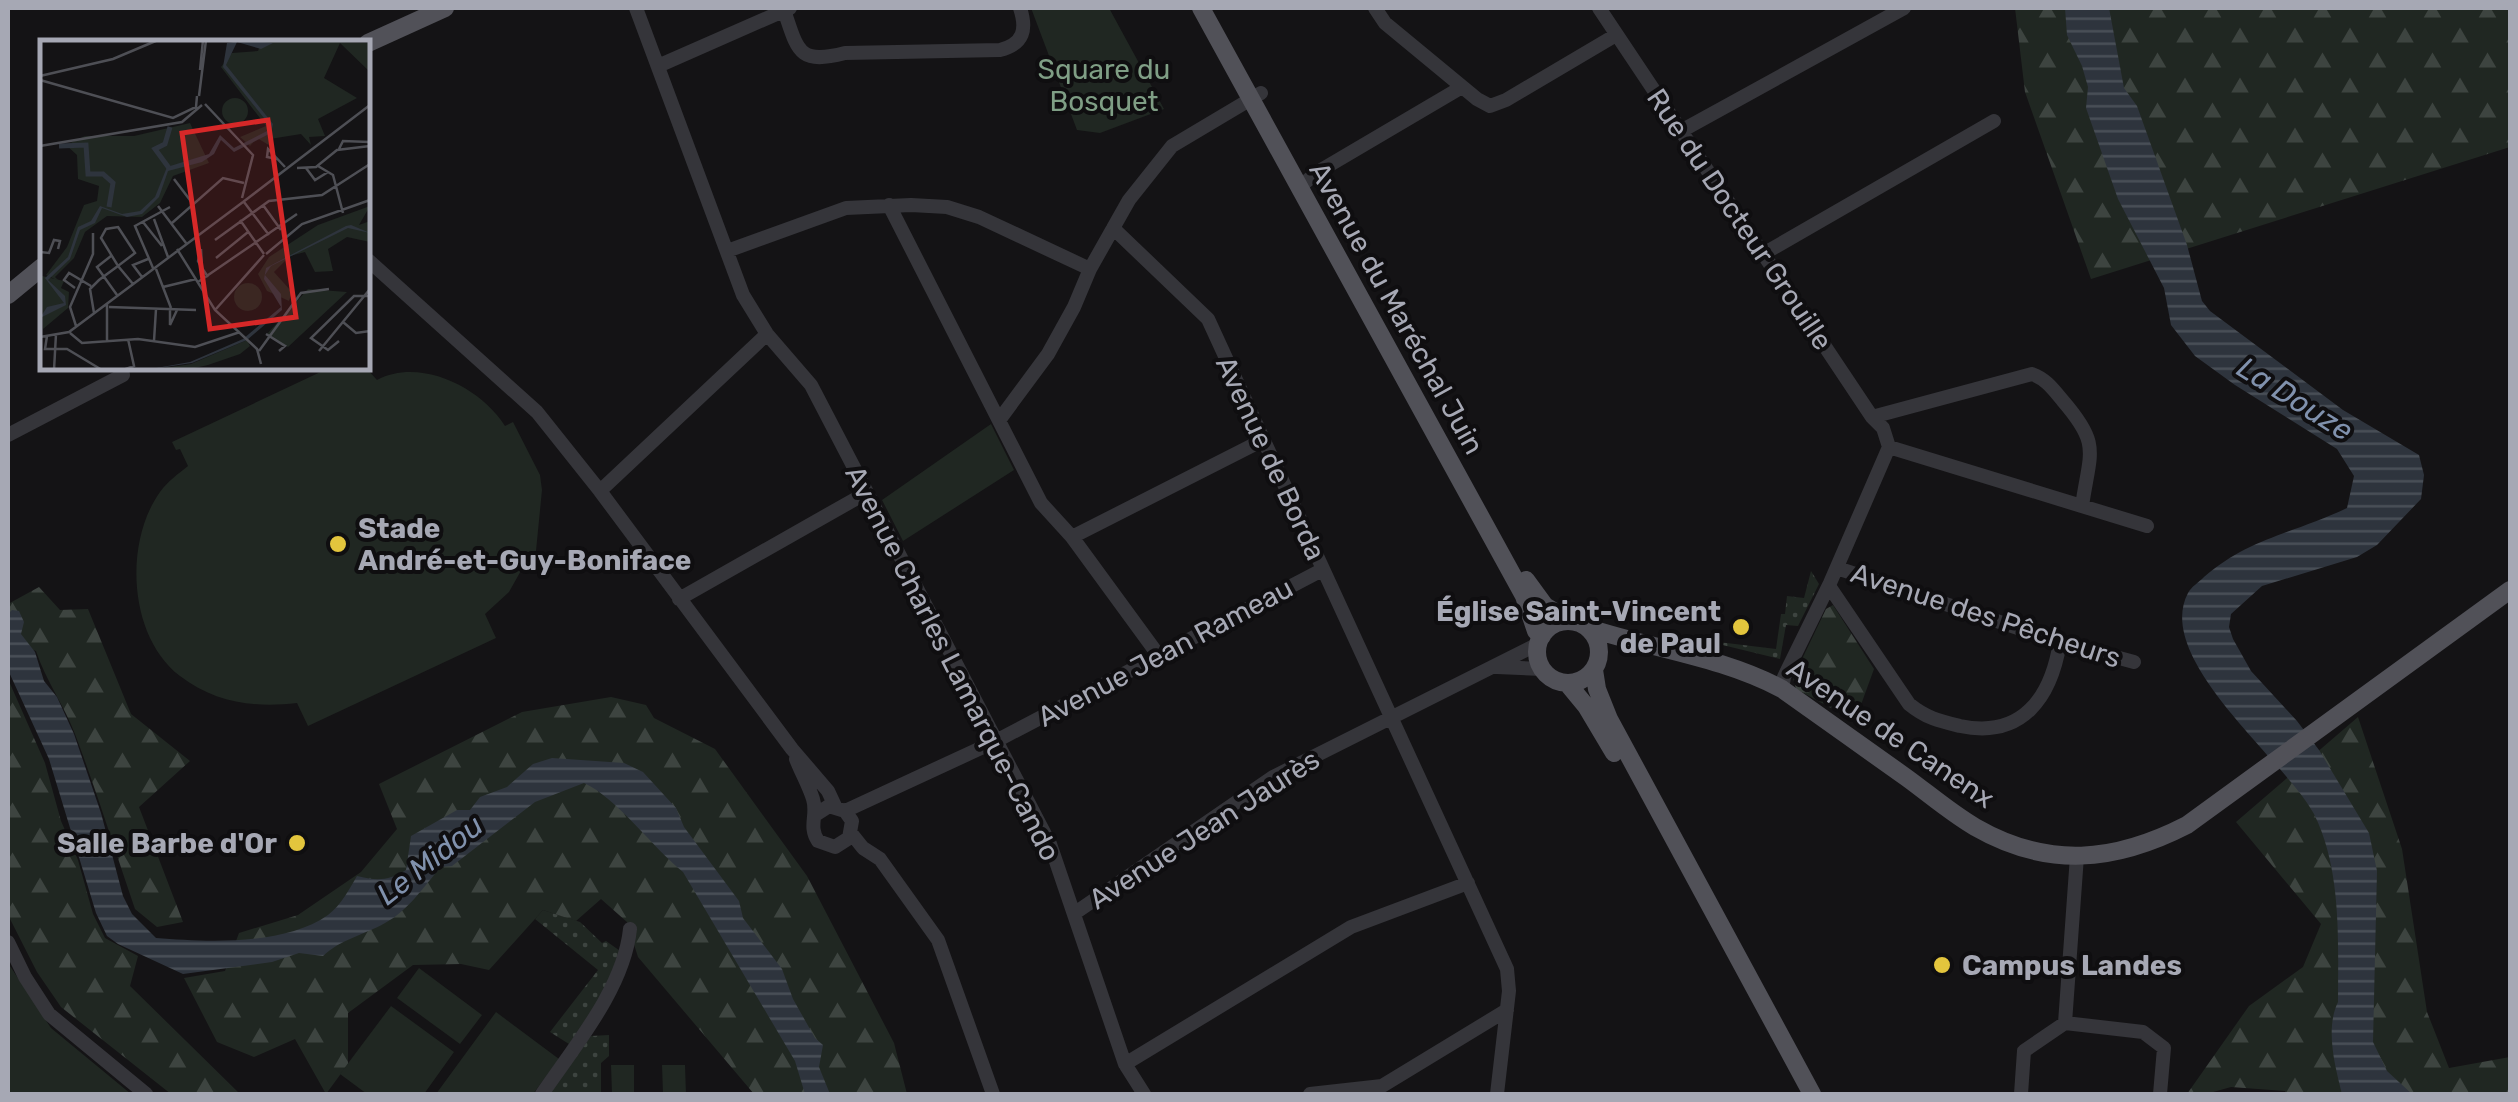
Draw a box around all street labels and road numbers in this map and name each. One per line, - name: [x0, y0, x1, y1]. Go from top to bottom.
- street label: Rue du Docteur Grouille: [1640, 82, 1839, 356]
- street label: Avenue du Maréchal Juin: [1302, 156, 1491, 460]
- street label: Avenue de Borda: [1209, 351, 1332, 566]
- street label: Avenue Charles Lamarque-Cando: [838, 460, 1067, 866]
- street label: Avenue des Pêcheurs: [1847, 556, 2125, 675]
- street label: Avenue Jean Rameau: [1032, 571, 1299, 734]
- street label: Avenue de Canenx: [1781, 652, 2001, 815]
- street label: Avenue Jean Jaurès: [1083, 743, 1326, 916]

